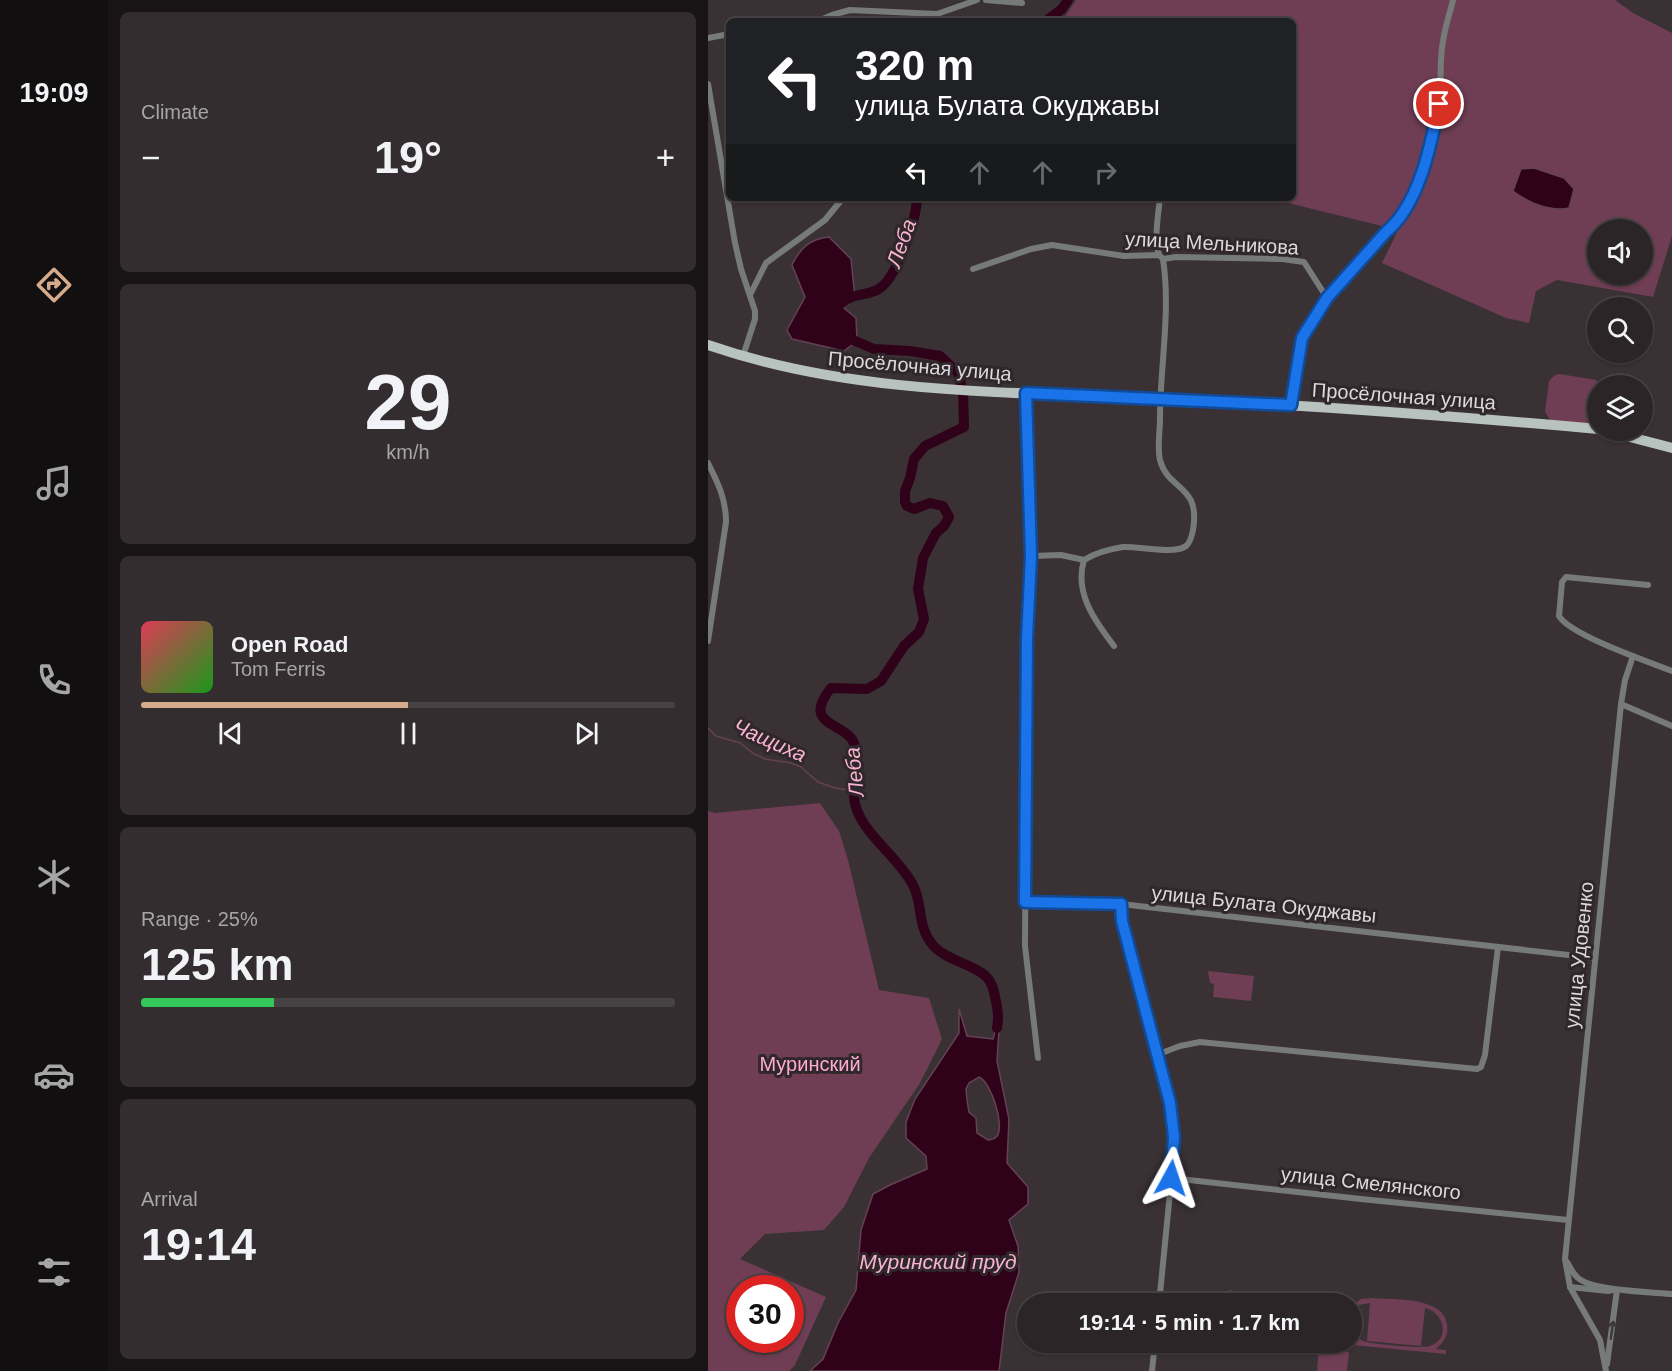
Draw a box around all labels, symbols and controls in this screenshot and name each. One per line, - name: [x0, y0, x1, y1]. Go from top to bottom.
- icon: left: [756, 42, 834, 120]
- text: 320 m: [855, 42, 974, 89]
- text: 19:09: [19, 78, 89, 108]
- pin: [1413, 78, 1464, 129]
- icon: arrive: [1422, 87, 1455, 120]
- text: улица Булата Окуджавы: [855, 91, 1160, 121]
- text: Climate: [141, 101, 209, 123]
- text: 19°: [374, 132, 442, 183]
- text: −: [141, 139, 160, 176]
- text: +: [656, 139, 675, 176]
- icon: left: [900, 156, 933, 189]
- icon: ahead: [963, 156, 996, 189]
- icon: ahead: [1026, 156, 1059, 189]
- icon: right: [1089, 156, 1122, 189]
- water label: Леба: [881, 216, 920, 272]
- map controls: [1587, 219, 1653, 441]
- button: sound: [1587, 219, 1653, 285]
- street label: улица Мельникова: [1125, 227, 1300, 259]
- icon: directions: [33, 264, 75, 306]
- button: search: [1587, 297, 1653, 363]
- street label: Просёлочная улица: [827, 347, 1014, 385]
- text: 29: [365, 358, 451, 446]
- button: layers: [1587, 375, 1653, 441]
- street label: Просёлочная улица: [1311, 379, 1498, 413]
- text: km/h: [386, 441, 430, 463]
- icon: music: [33, 462, 75, 504]
- text: Open Road: [231, 632, 348, 657]
- text: Tom Ferris: [231, 658, 325, 680]
- icon: phone: [33, 659, 75, 701]
- water label: Чащиха: [730, 714, 810, 766]
- icon: previous: [214, 717, 247, 750]
- icon: pause: [392, 717, 425, 750]
- icon: next: [570, 717, 603, 750]
- water label: Леба: [840, 746, 868, 800]
- icon: climate: [33, 856, 75, 898]
- street label: улица Булата Окуджавы: [1151, 881, 1377, 927]
- street label: улица Удовенко: [1560, 881, 1598, 1029]
- text: Range · 25%: [141, 908, 258, 930]
- text: 125 km: [141, 939, 294, 990]
- park label: Муринский: [759, 1053, 861, 1075]
- icon: car: [33, 1054, 75, 1096]
- position arrow: [1139, 1146, 1203, 1210]
- street label: улица Смелянского: [1280, 1163, 1462, 1203]
- text: Arrival: [141, 1188, 198, 1210]
- text: 19:14: [141, 1219, 256, 1270]
- water label: Муринский пруд: [859, 1250, 1017, 1273]
- icon: filters: [33, 1251, 75, 1293]
- speed limit sign: 30: [726, 1275, 804, 1353]
- text: 19:14 · 5 min · 1.7 km: [1079, 1310, 1300, 1335]
- one-way arrow: [1606, 1321, 1617, 1341]

